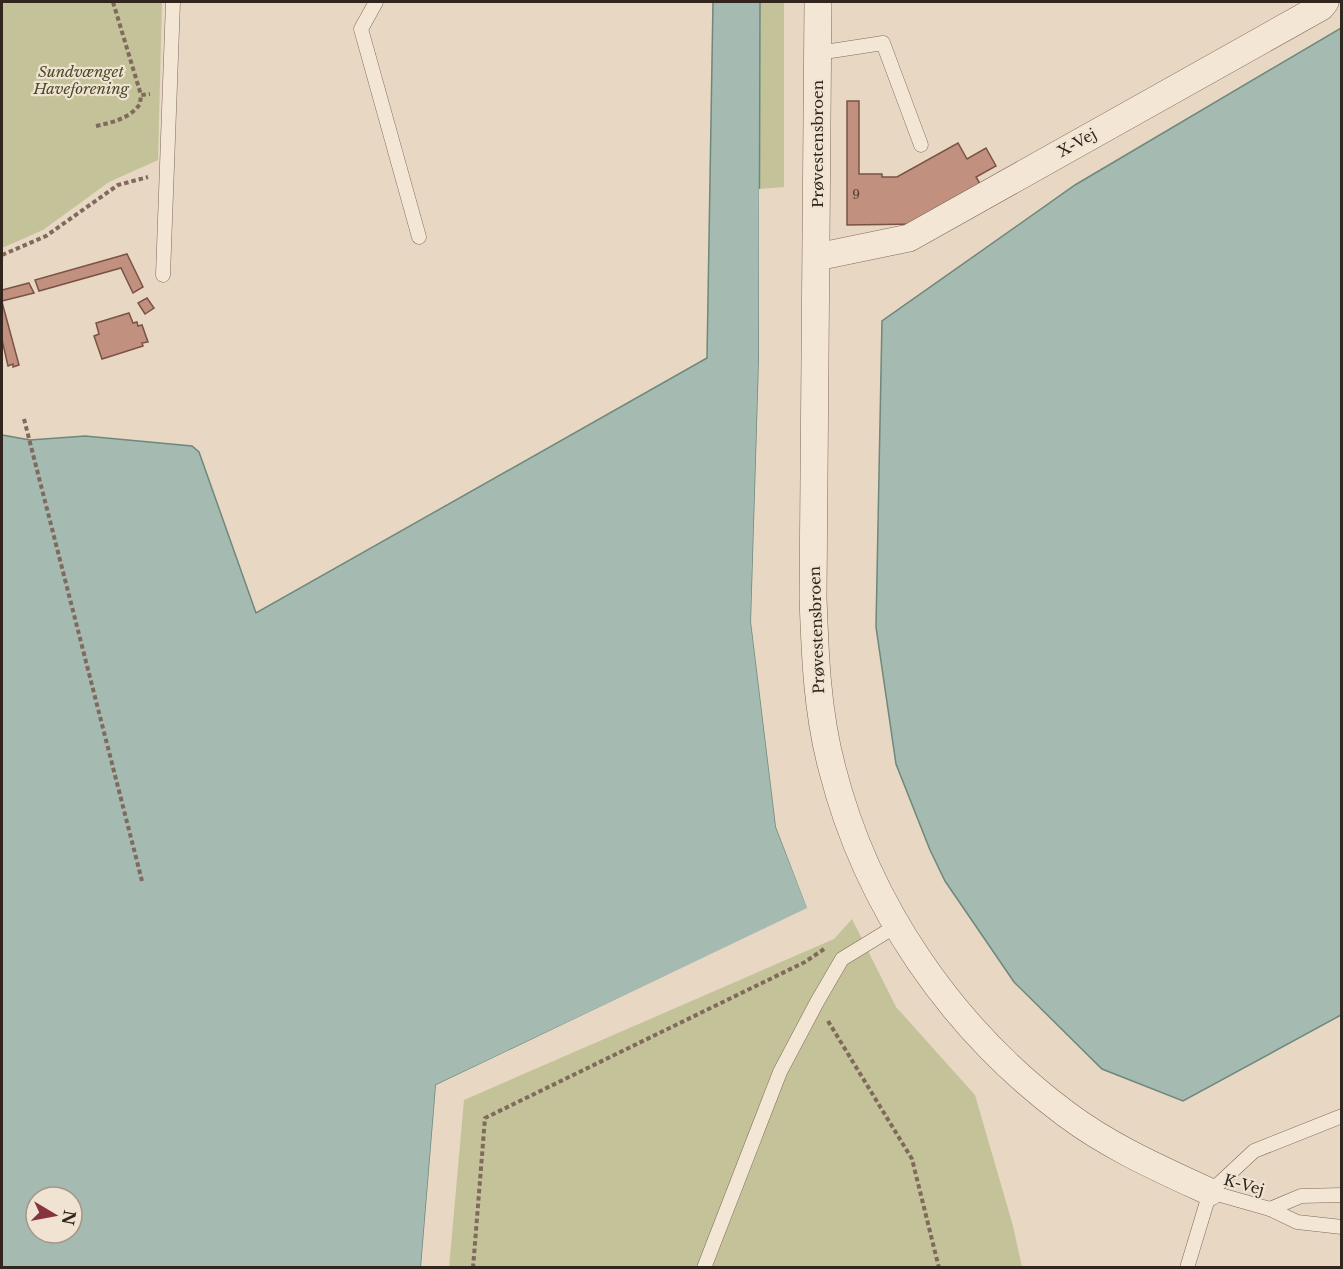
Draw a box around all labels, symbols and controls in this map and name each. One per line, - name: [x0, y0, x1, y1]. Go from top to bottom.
- park label: Sundvænget Haveforening: [32, 62, 130, 98]
- street label: Prøvestensbroen: [808, 80, 827, 208]
- street label: X-Vej: [1054, 124, 1100, 161]
- house number: 9: [852, 187, 860, 202]
- street label: Prøvestensbroen: [805, 566, 828, 694]
- street label: K-Vej: [1222, 1170, 1267, 1199]
- north arrow: [24, 1185, 84, 1245]
- text: N: [58, 1208, 80, 1227]

